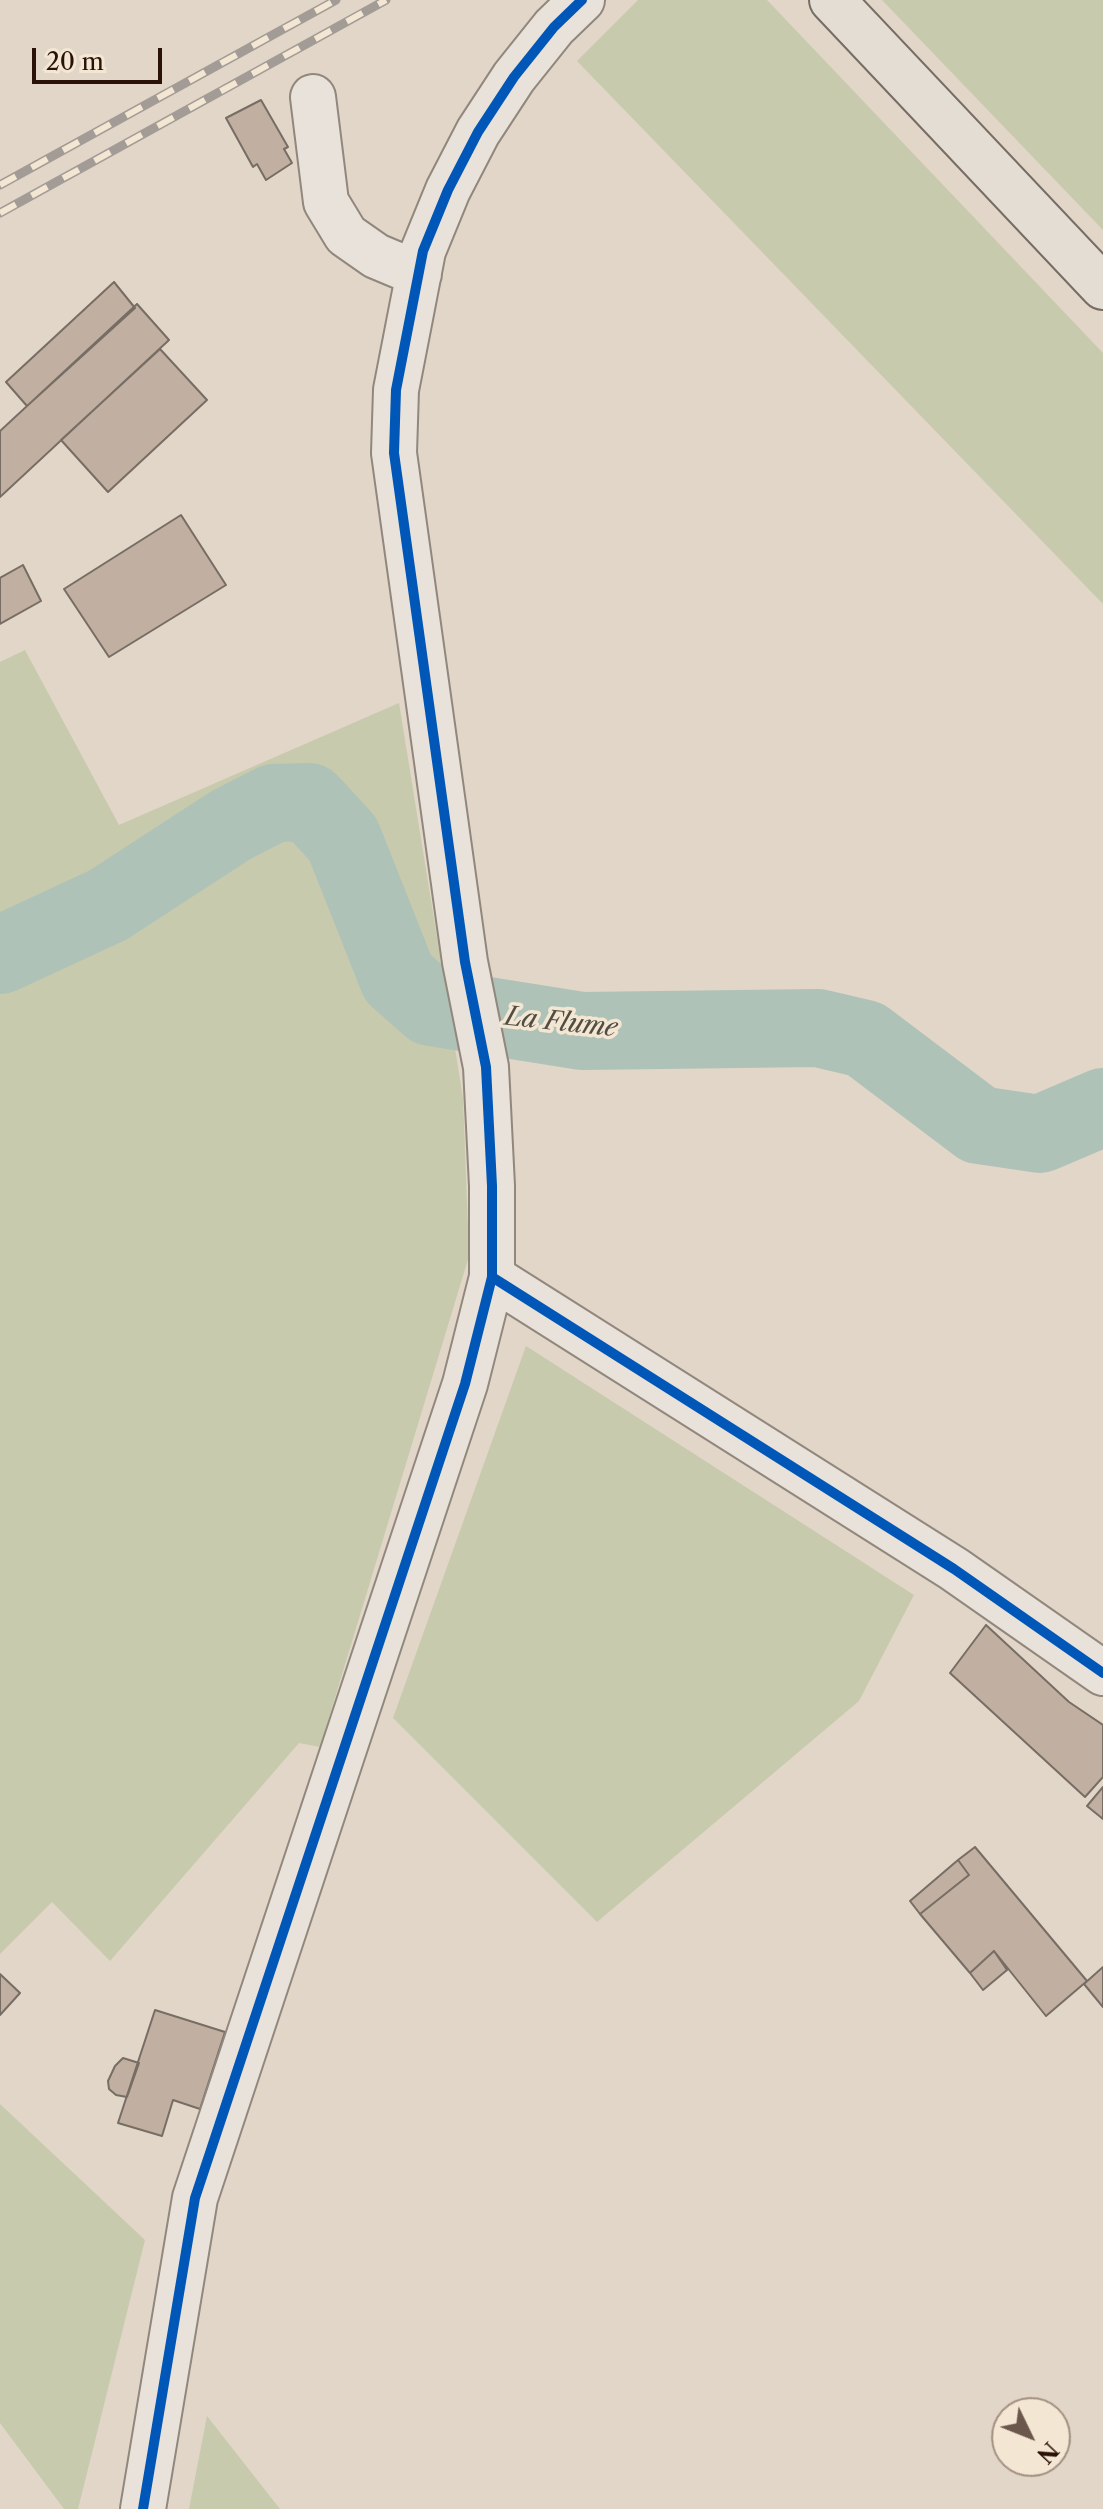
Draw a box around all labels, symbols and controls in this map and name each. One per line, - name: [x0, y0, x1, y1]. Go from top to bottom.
- scale bar: [36, 32, 166, 82]
- text: 20 m: [46, 47, 104, 76]
- water label: La Flume: [503, 1002, 619, 1044]
- north arrow: [991, 2397, 1071, 2477]
- text: N: [1031, 2436, 1064, 2469]

